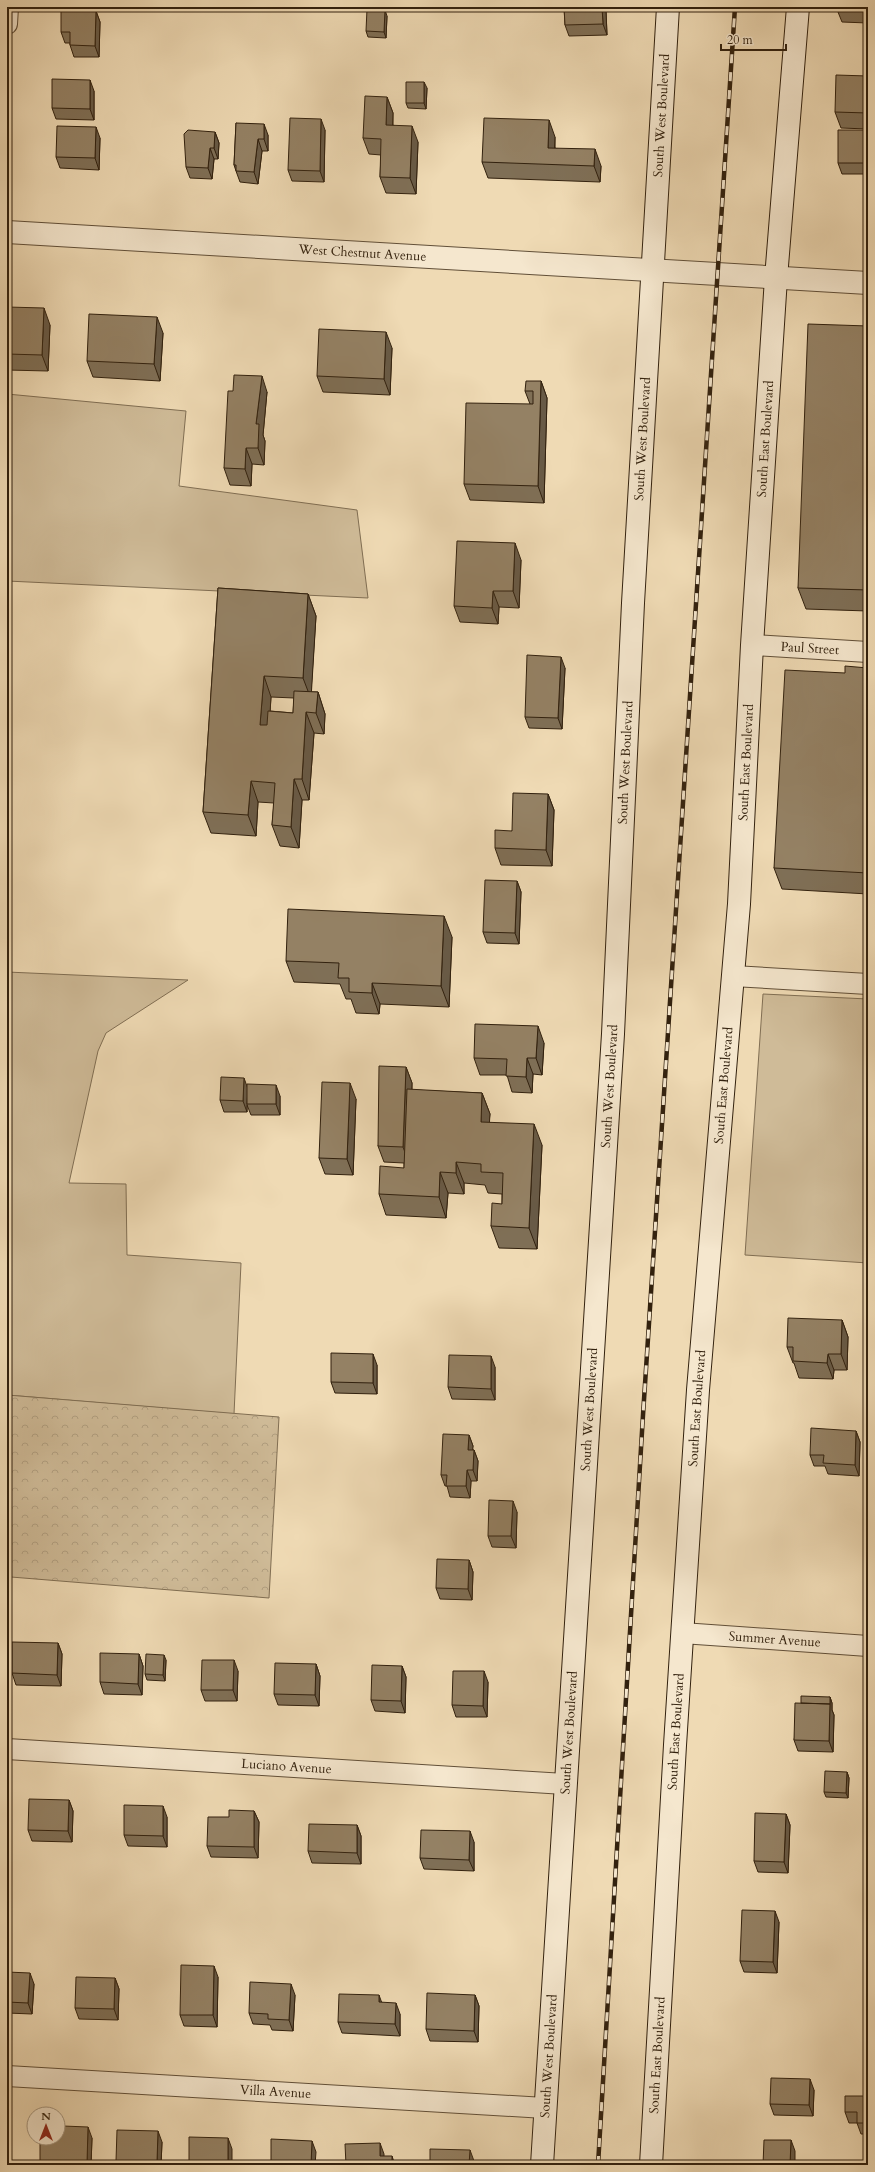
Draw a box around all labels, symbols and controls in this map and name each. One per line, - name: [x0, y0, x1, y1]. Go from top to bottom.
- scale bar: [721, 26, 786, 52]
- text: 20 m: [727, 32, 754, 48]
- street label: South West Boulevard: [649, 53, 674, 178]
- street label: West Chestnut Avenue: [297, 240, 427, 266]
- street label: South West Boulevard: [630, 377, 655, 501]
- street label: South East Boulevard: [753, 380, 778, 498]
- street label: Paul Street: [780, 638, 840, 659]
- street label: South West Boulevard: [614, 700, 637, 825]
- street label: South East Boulevard: [734, 703, 758, 821]
- street label: South West Boulevard: [597, 1024, 622, 1148]
- street label: South East Boulevard: [710, 1026, 738, 1145]
- street label: South West Boulevard: [577, 1347, 602, 1472]
- street label: South East Boulevard: [684, 1349, 710, 1467]
- street label: Summer Avenue: [728, 1627, 821, 1652]
- street label: South West Boulevard: [556, 1670, 582, 1795]
- street label: South East Boulevard: [663, 1673, 689, 1791]
- street label: Luciano Avenue: [241, 1755, 332, 1778]
- street label: South West Boulevard: [536, 1994, 562, 2119]
- street label: South East Boulevard: [645, 1996, 670, 2114]
- street label: Villa Avenue: [239, 2081, 312, 2103]
- north arrow: [26, 2106, 66, 2146]
- text: N: [41, 2109, 51, 2124]

